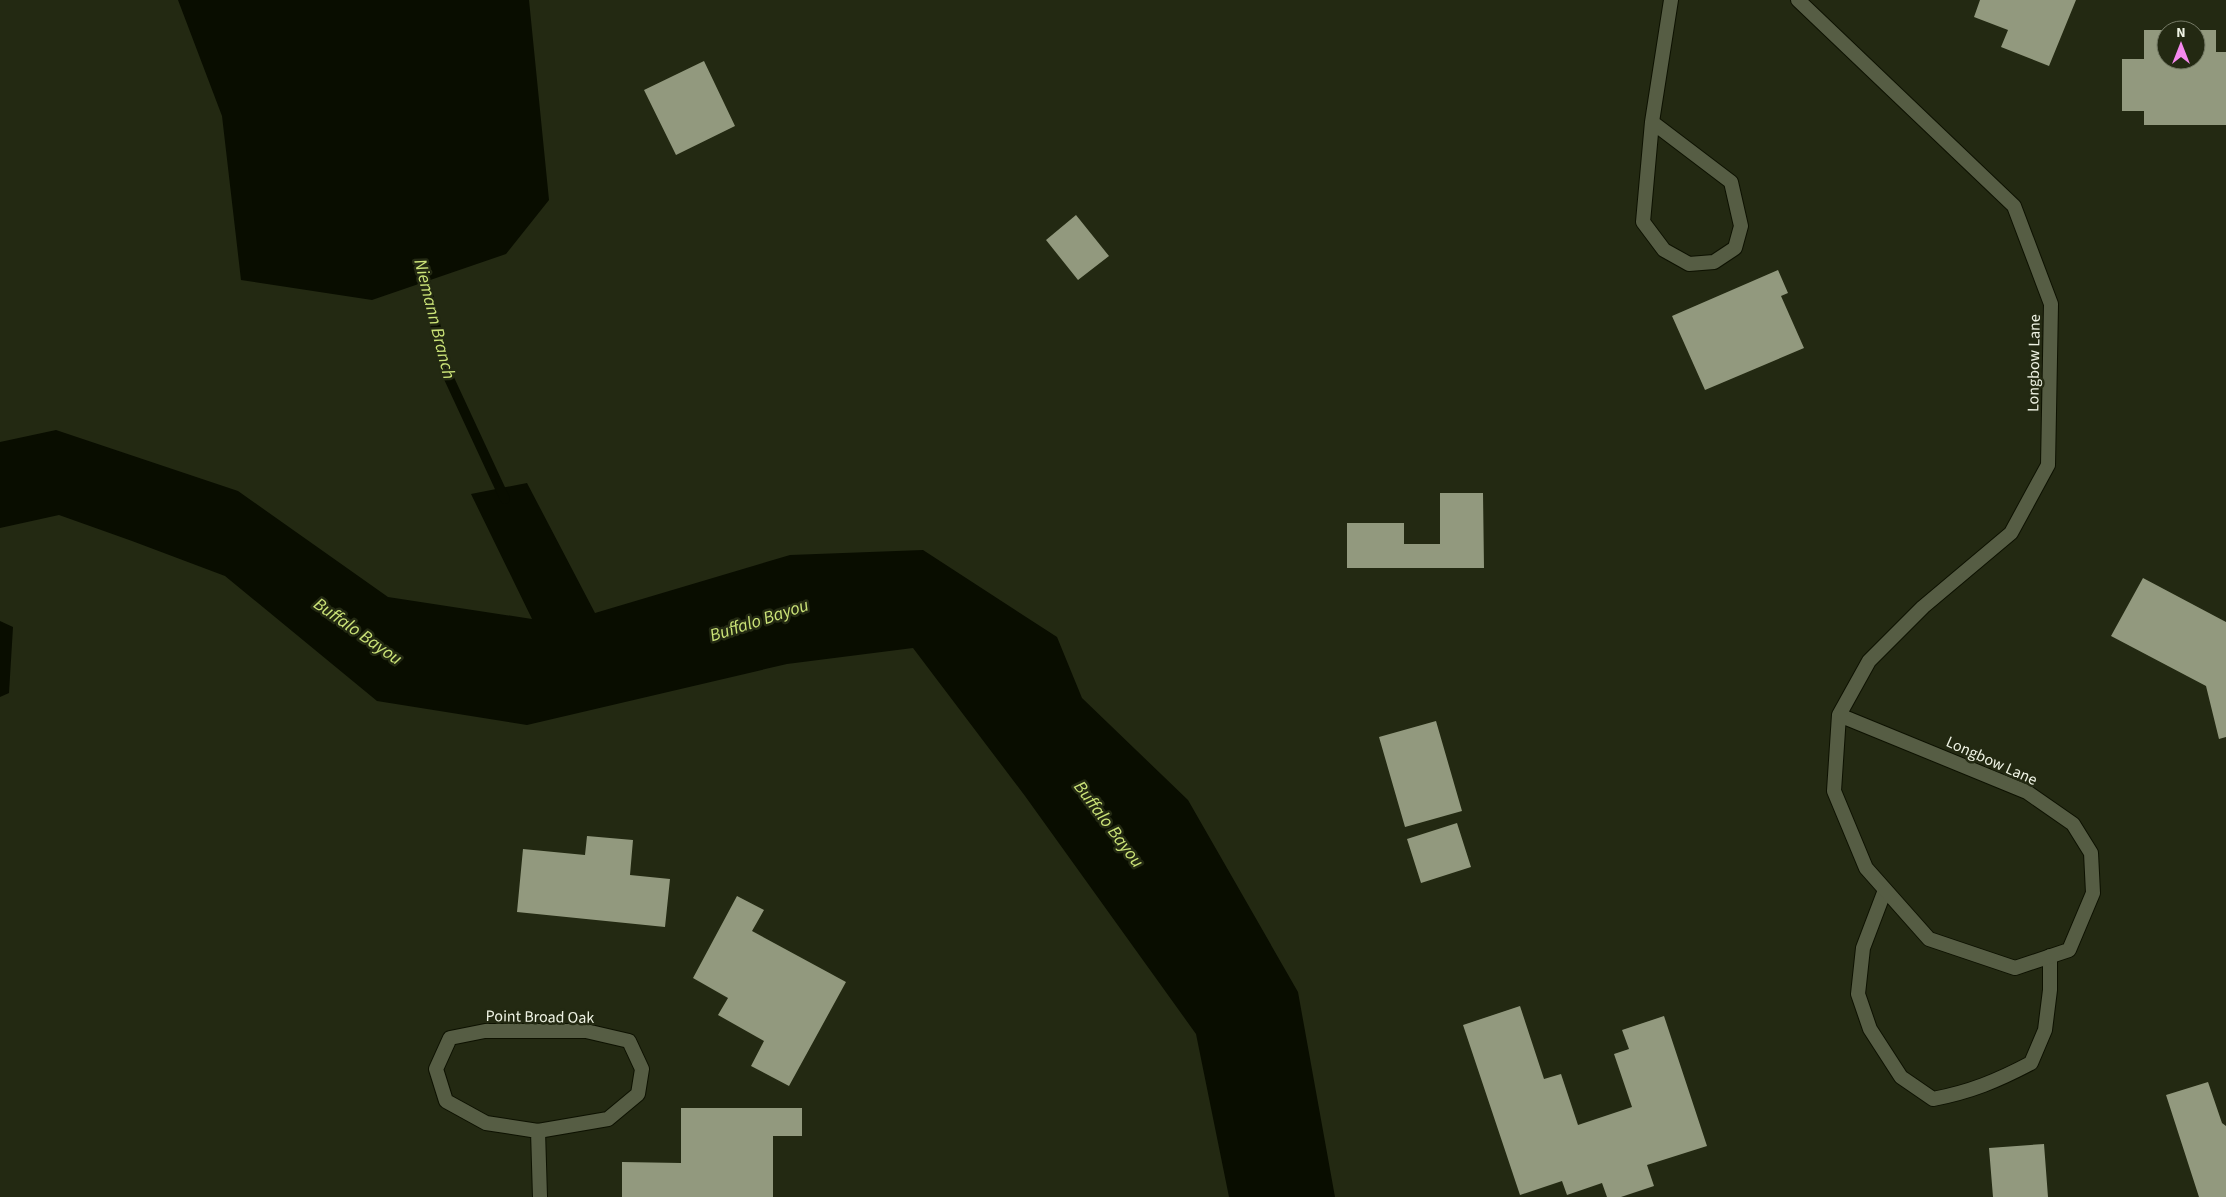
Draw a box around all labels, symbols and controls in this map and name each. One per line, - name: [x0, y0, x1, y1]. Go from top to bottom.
- north arrow: [2156, 20, 2206, 70]
- text: N: [2176, 23, 2186, 43]
- water label: Niemann Branch: [407, 256, 462, 382]
- street label: Longbow Lane: [2022, 314, 2046, 412]
- water label: Buffalo Bayou: [308, 592, 407, 671]
- water label: Buffalo Bayou: [706, 593, 812, 648]
- street label: Longbow Lane: [1942, 731, 2041, 791]
- water label: Buffalo Bayou: [1068, 776, 1150, 873]
- street label: Point Broad Oak: [485, 1005, 595, 1029]

